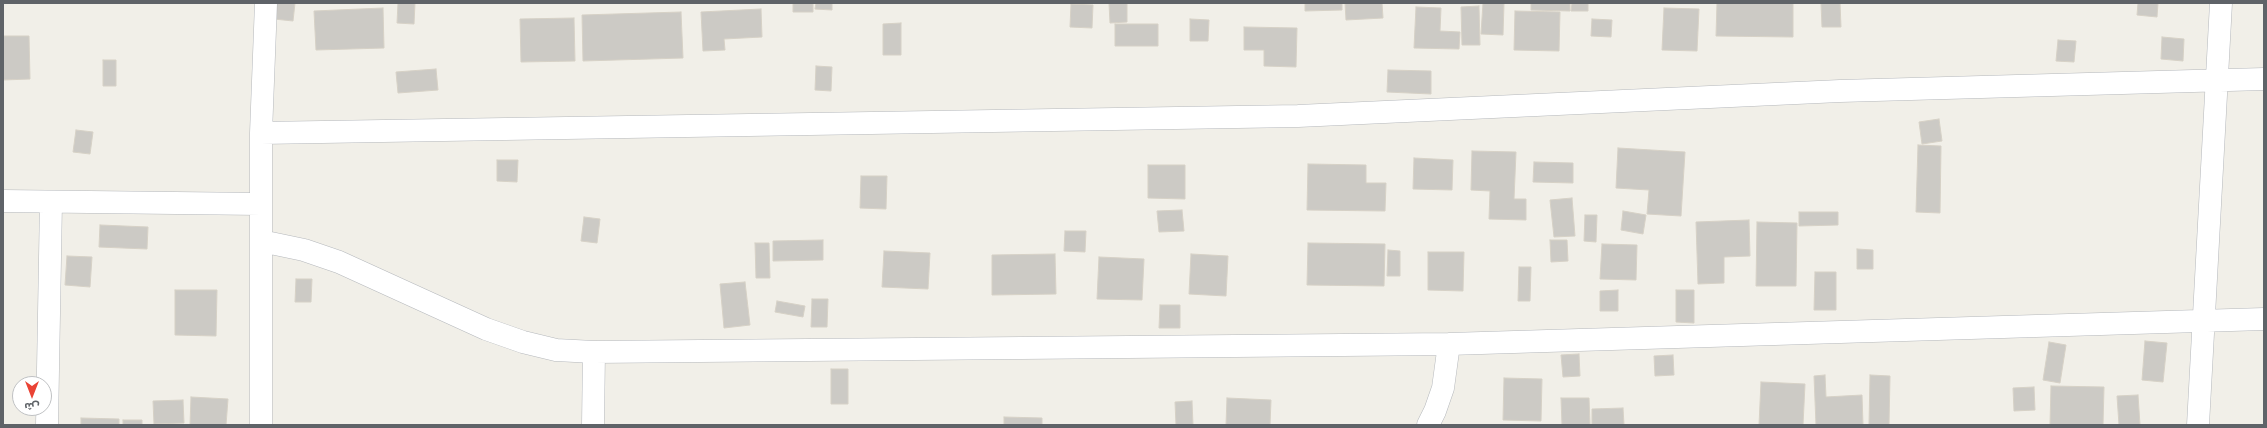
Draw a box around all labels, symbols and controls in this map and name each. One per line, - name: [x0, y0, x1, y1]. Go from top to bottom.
- north arrow: [12, 376, 52, 416]
- text: ش: [24, 401, 40, 414]

